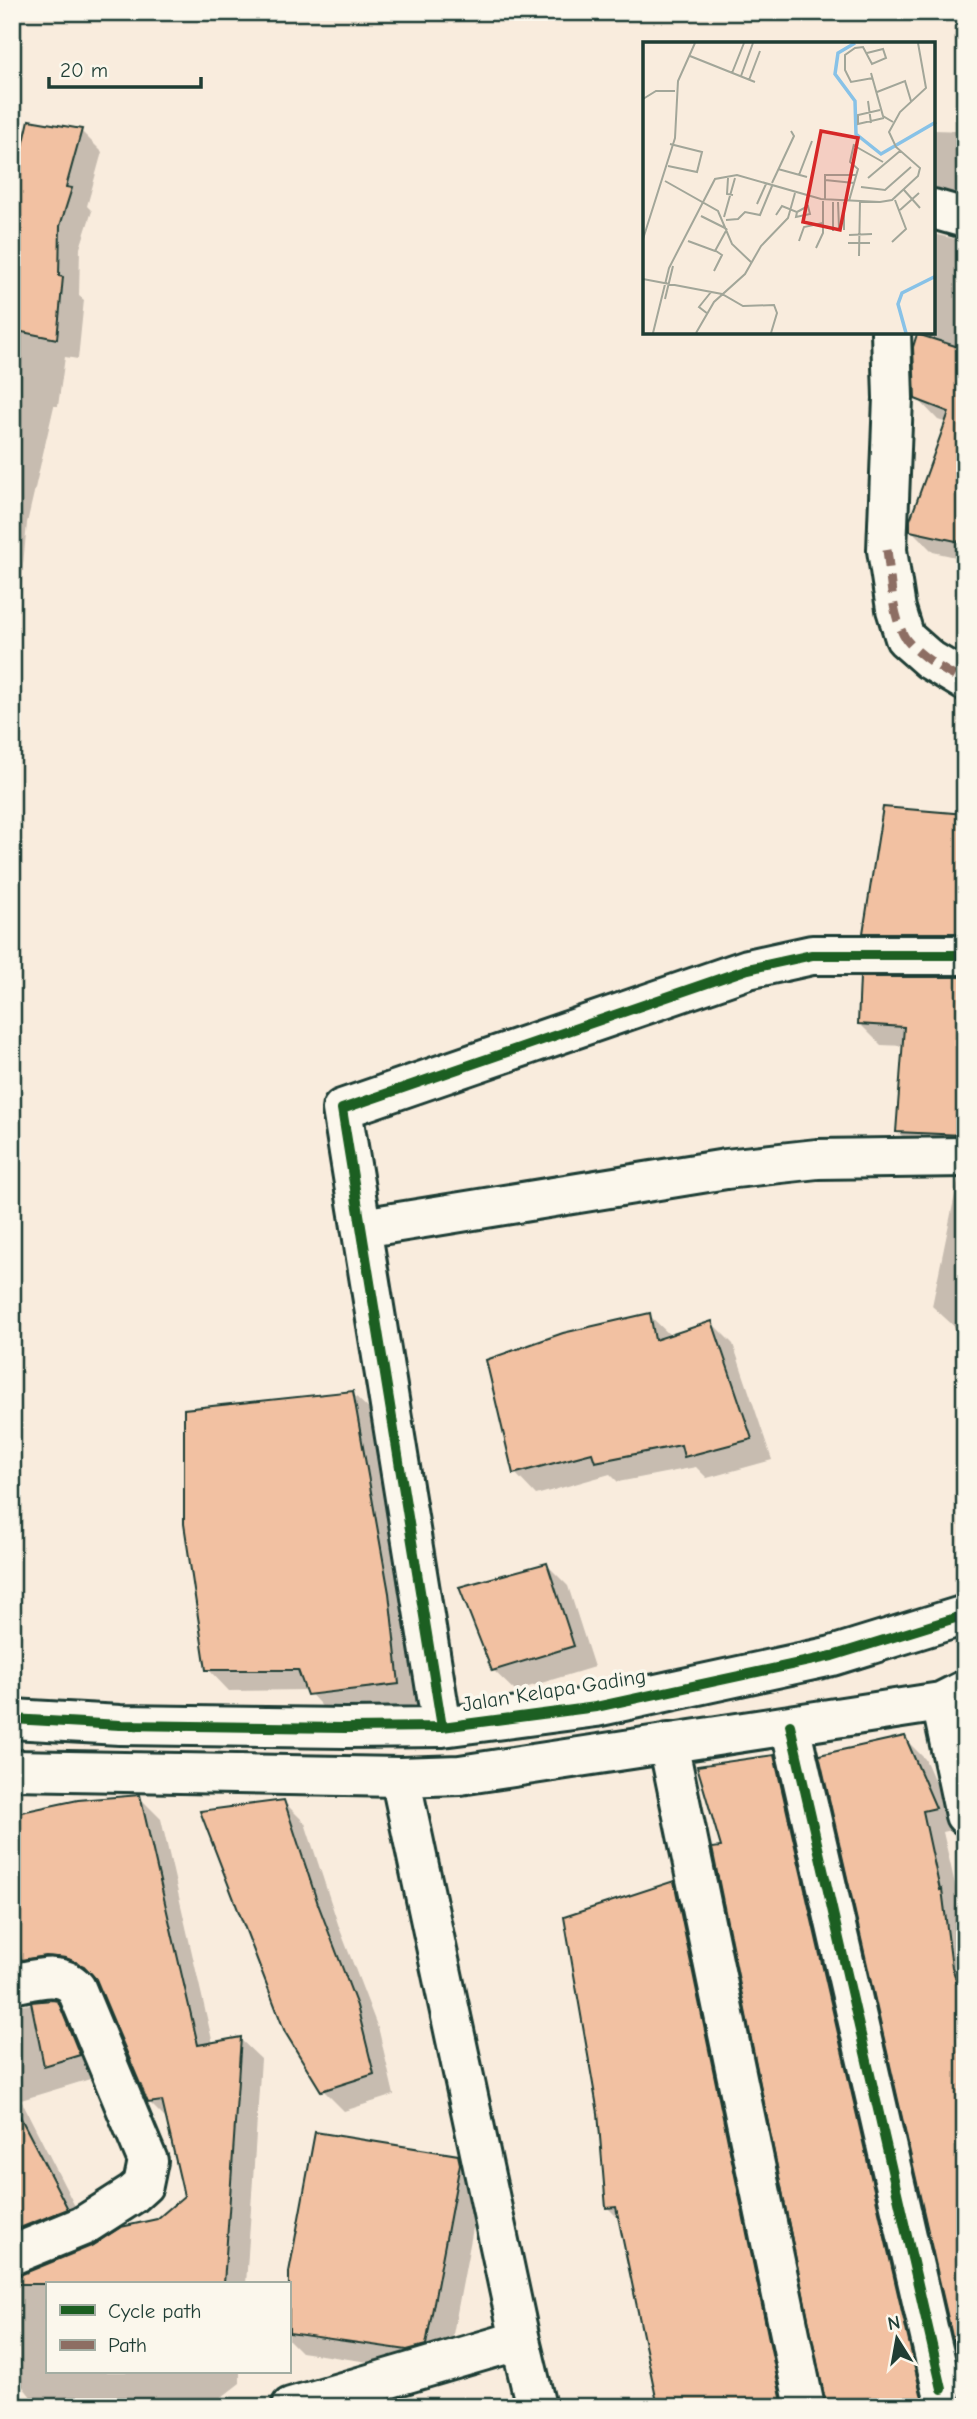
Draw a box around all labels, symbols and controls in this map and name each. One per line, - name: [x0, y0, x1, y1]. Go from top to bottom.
- inset map: [643, 42, 935, 334]
- scale bar: [49, 46, 201, 90]
- text: 20 m: [60, 58, 108, 82]
- street label: Jalan Kelapa Gading: [460, 1664, 648, 1716]
- legend: [46, 2282, 290, 2374]
- text: Cycle path: [108, 2299, 201, 2323]
- north arrow: [862, 2304, 932, 2374]
- text: N: [886, 2311, 902, 2335]
- text: Path: [108, 2333, 147, 2357]

